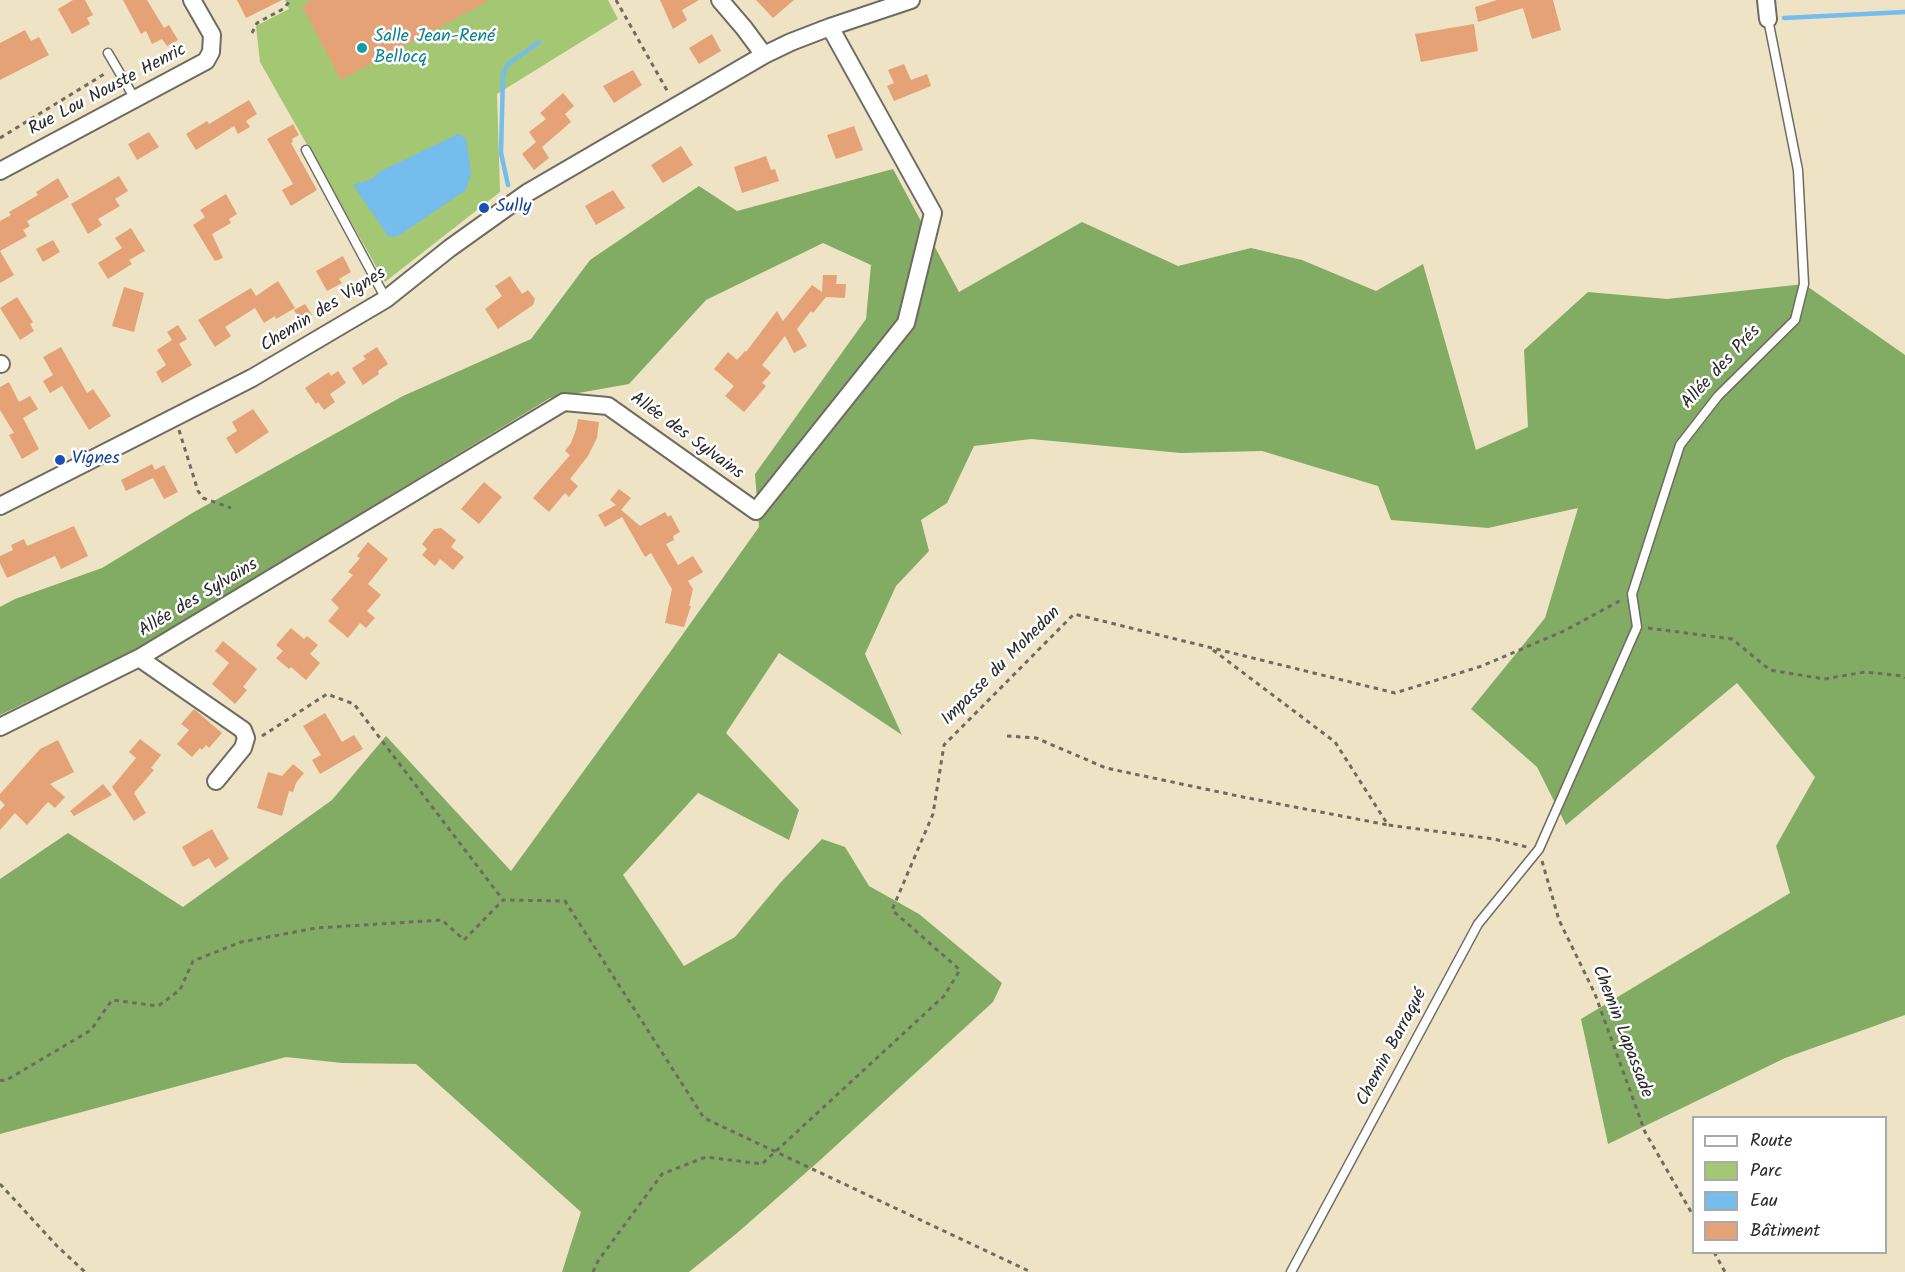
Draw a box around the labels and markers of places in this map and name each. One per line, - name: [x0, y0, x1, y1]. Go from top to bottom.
- place label: Salle Jean-René Bellocq: [374, 27, 495, 70]
- marker: Salle Jean-René Bellocq: [355, 41, 369, 55]
- place label: Sully: [496, 197, 531, 219]
- marker: Sully: [477, 201, 491, 215]
- place label: Vignes: [72, 449, 120, 471]
- marker: Vignes: [53, 453, 67, 467]

